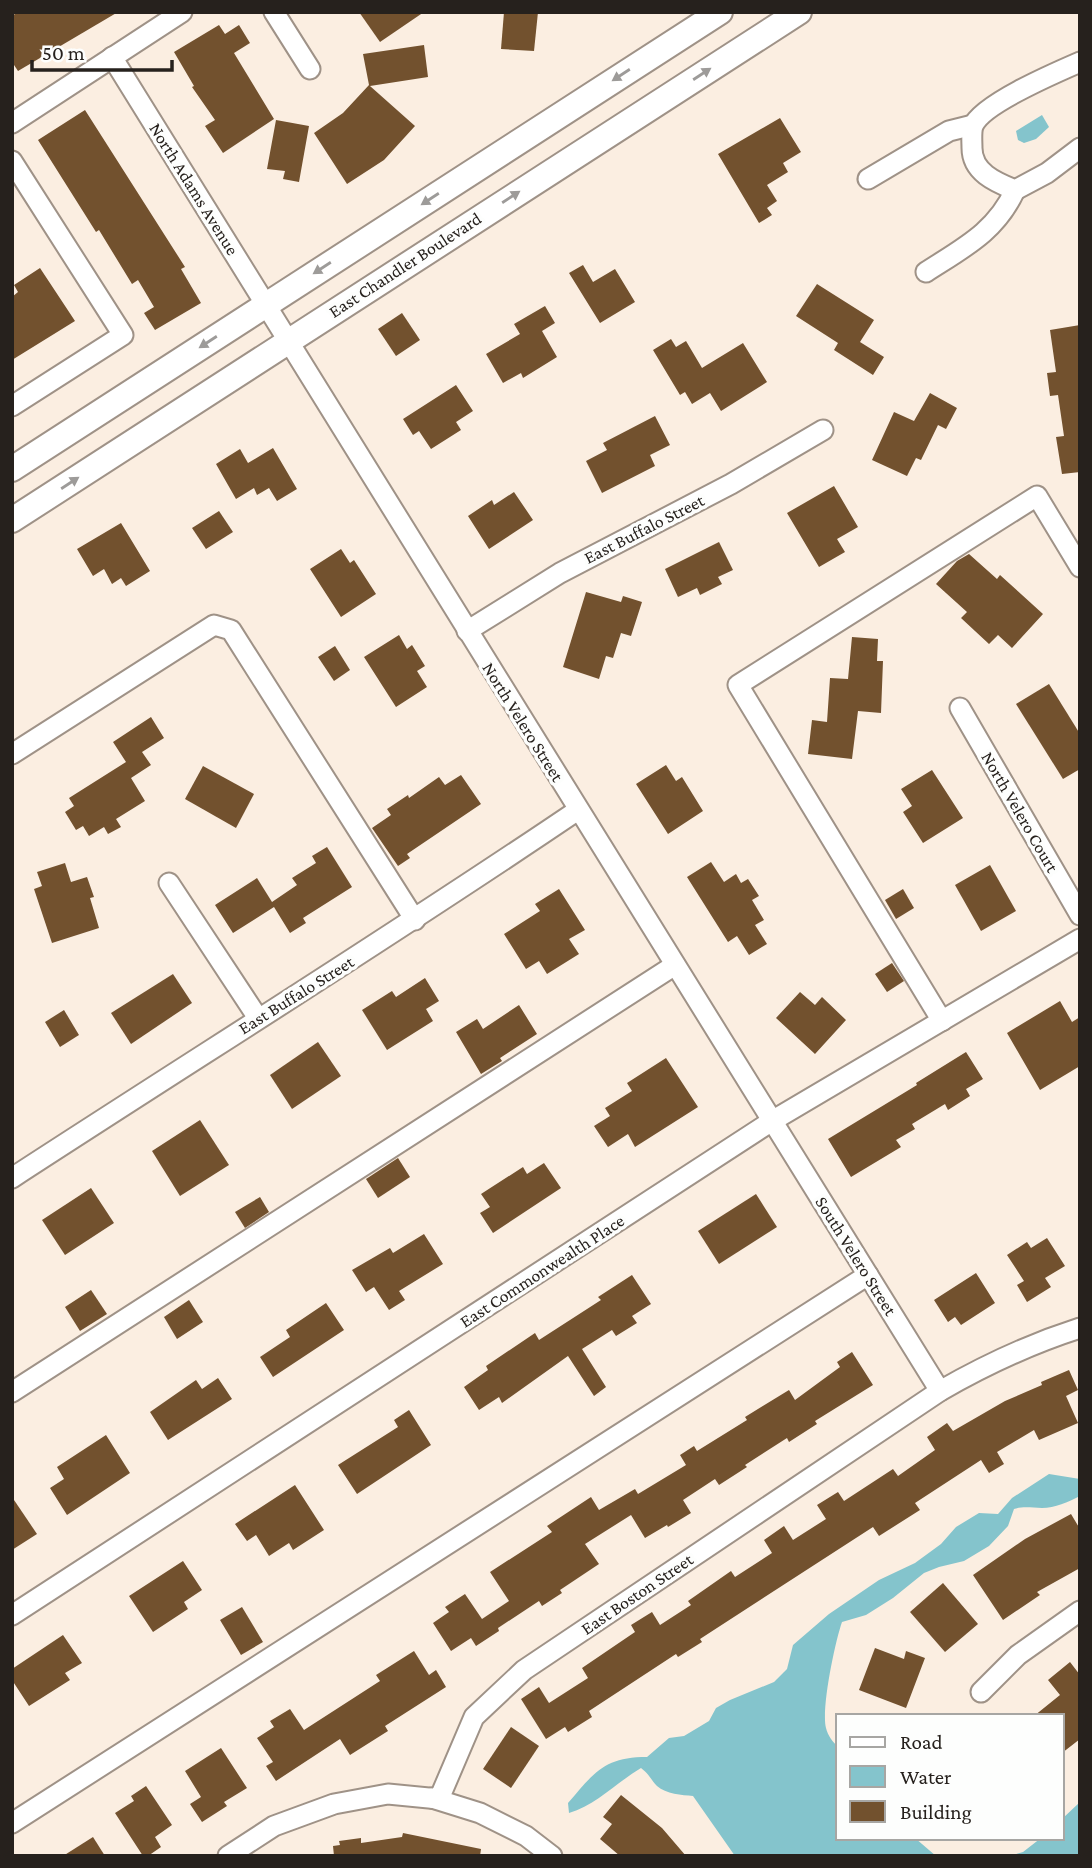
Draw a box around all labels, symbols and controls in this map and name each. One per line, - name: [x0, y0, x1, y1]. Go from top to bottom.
- scale bar: [32, 28, 172, 72]
- text: 50 m: [42, 41, 85, 65]
- one-way arrow: [693, 68, 712, 81]
- one-way arrow: [611, 69, 631, 82]
- street label: North Adams Avenue: [145, 119, 243, 259]
- one-way arrow: [501, 191, 521, 204]
- one-way arrow: [420, 192, 439, 205]
- street label: East Chandler Boulevard: [325, 208, 485, 322]
- one-way arrow: [312, 262, 332, 275]
- one-way arrow: [199, 335, 218, 348]
- one-way arrow: [60, 476, 79, 489]
- street label: East Buffalo Street: [581, 490, 708, 568]
- street label: North Velero Street: [478, 659, 568, 786]
- street label: North Velero Court: [977, 748, 1063, 877]
- street label: East Buffalo Street: [235, 951, 358, 1038]
- street label: South Velero Street: [811, 1193, 901, 1320]
- street label: East Commonwealth Place: [456, 1210, 628, 1332]
- street label: East Boston Street: [577, 1549, 697, 1639]
- legend: [836, 1714, 1064, 1840]
- text: Road: [900, 1730, 943, 1754]
- text: Water: [900, 1765, 952, 1789]
- text: Building: [900, 1800, 972, 1824]

